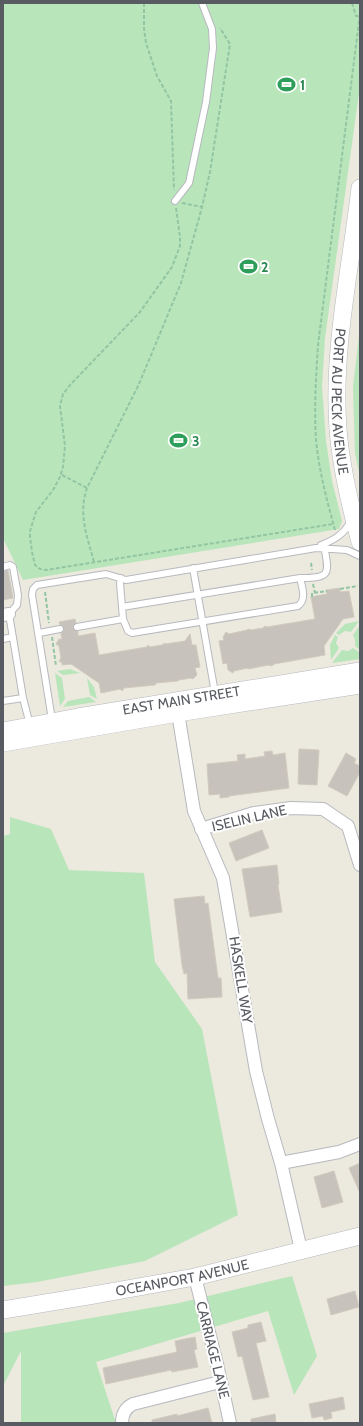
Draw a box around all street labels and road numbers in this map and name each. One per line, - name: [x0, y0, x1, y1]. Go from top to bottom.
- street label: PORT AU PECK AVENUE: [328, 327, 353, 476]
- street label: EAST MAIN STREET: [121, 682, 242, 719]
- street label: ISELIN LANE: [210, 801, 288, 835]
- street label: HASKELL WAY: [225, 935, 257, 1026]
- street label: OCEANPORT AVENUE: [114, 1255, 251, 1300]
- street label: CARRIAGE LANE: [192, 1299, 234, 1401]

